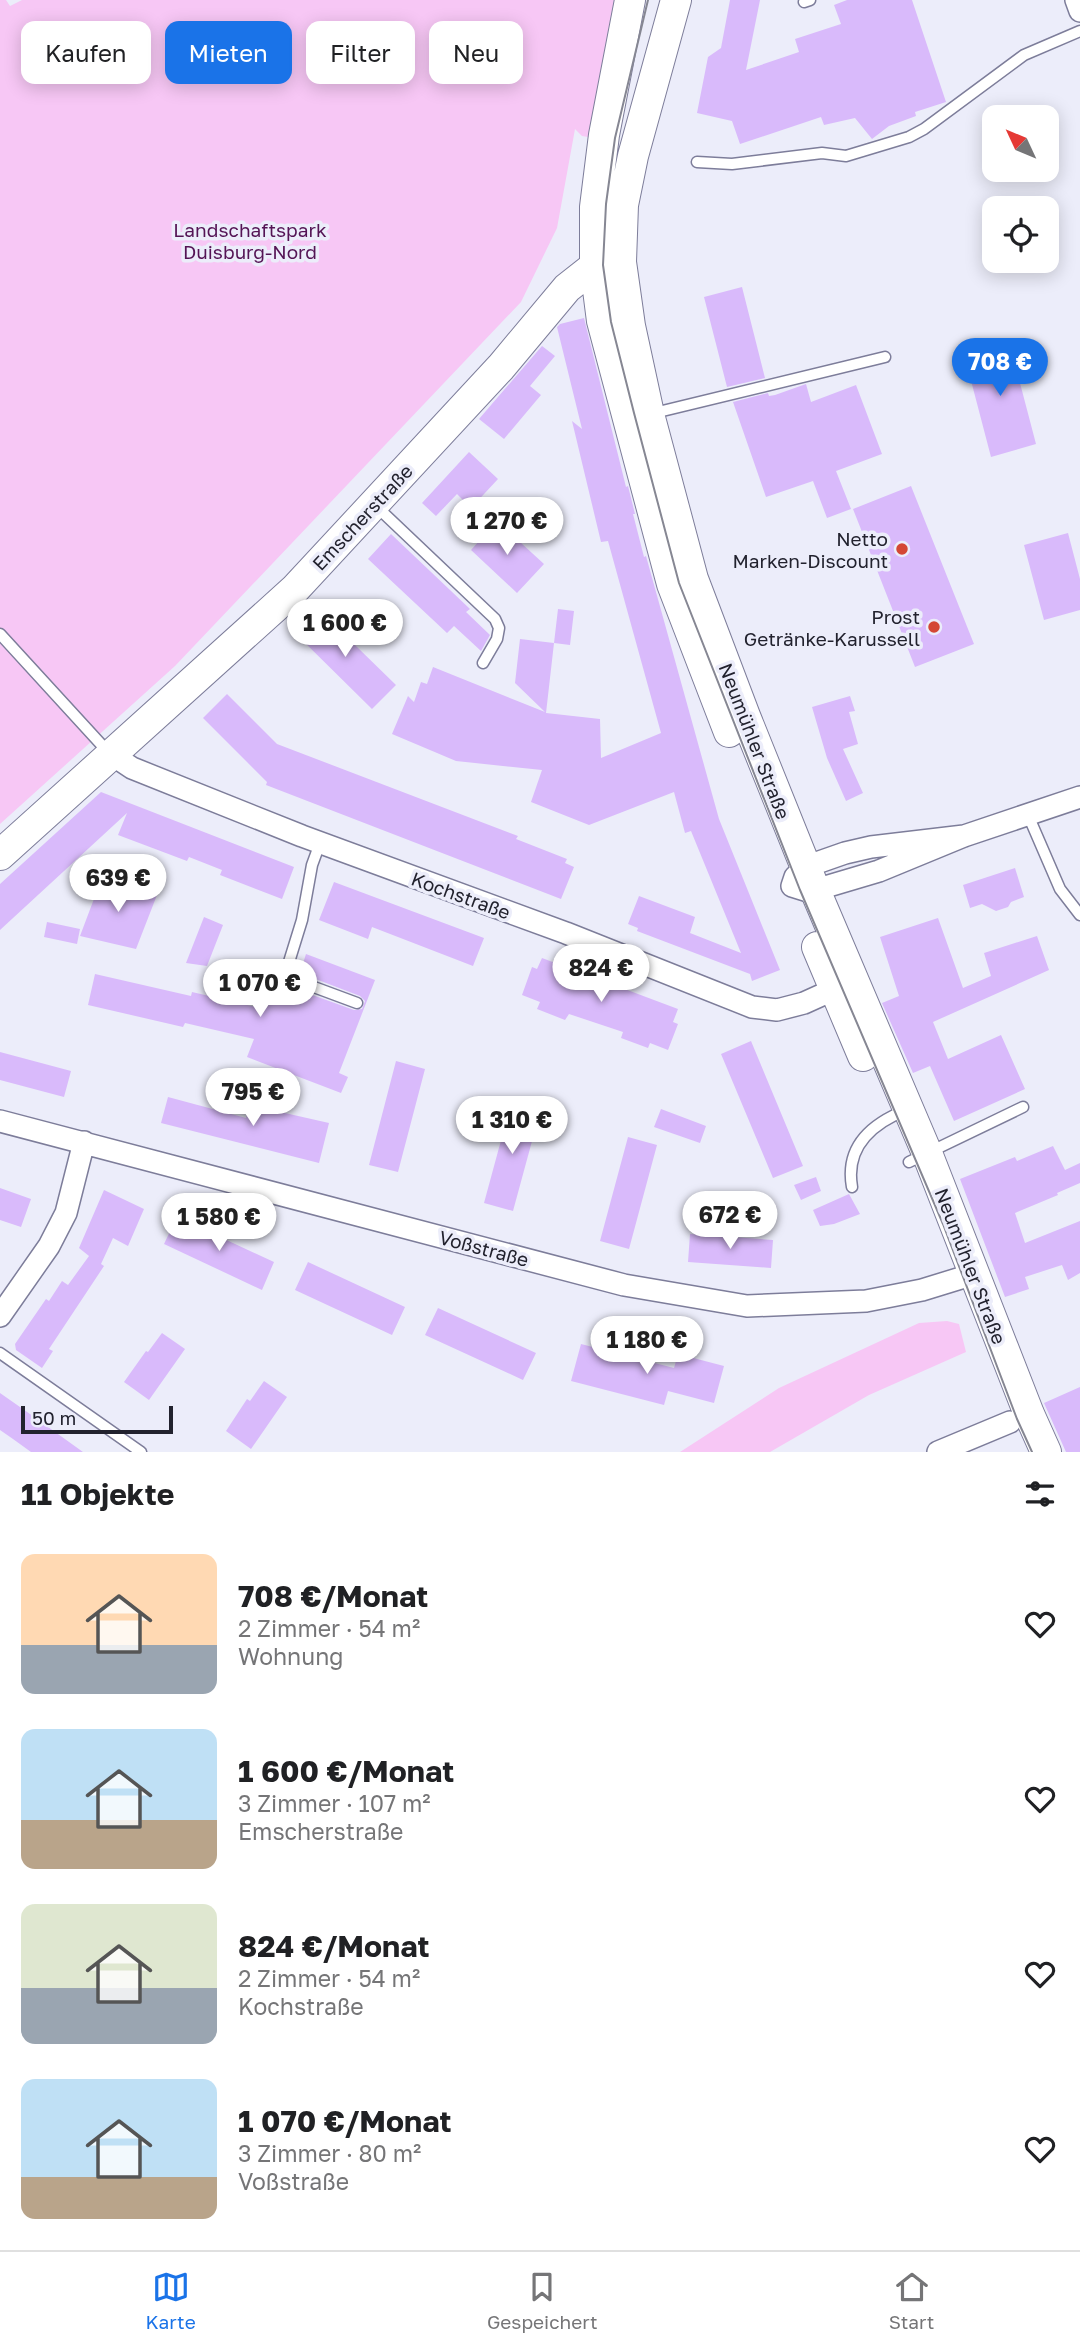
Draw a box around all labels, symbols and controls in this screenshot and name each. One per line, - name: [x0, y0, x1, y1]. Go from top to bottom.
- chip: Kaufen: [21, 21, 151, 84]
- chip: Mieten: [165, 21, 292, 84]
- chip: Filter: [306, 21, 415, 84]
- chip: Neu: [429, 21, 523, 84]
- north arrow: [982, 105, 1059, 182]
- map controls: [982, 105, 1059, 273]
- button: locate: [982, 196, 1059, 273]
- park label: Landschaftspark Duisburg-Nord: [173, 218, 327, 263]
- pin: 708 €: [951, 338, 1049, 398]
- text: 708 €: [968, 347, 1032, 375]
- street label: Emscherstraße: [307, 459, 417, 575]
- pin: 1 270 €: [442, 498, 572, 557]
- text: 1 270 €: [466, 506, 548, 534]
- place label: Netto Marken-Discount: [732, 527, 888, 572]
- marker: Netto Marken-Discount: [894, 541, 910, 557]
- pin: 1 600 €: [280, 600, 410, 659]
- place label: Prost Getränke-Karussell: [744, 605, 920, 650]
- text: 1 600 €: [303, 608, 387, 636]
- marker: Prost Getränke-Karussell: [926, 619, 942, 635]
- street label: Neumühler Straße: [715, 660, 795, 822]
- pin: 639 €: [69, 855, 167, 914]
- text: 639 €: [85, 863, 151, 891]
- street label: Kochstraße: [408, 866, 514, 924]
- pin: 824 €: [552, 944, 650, 1004]
- text: 824 €: [568, 953, 634, 981]
- pin: 1 070 €: [195, 960, 325, 1019]
- text: 1 070 €: [219, 968, 301, 996]
- pin: 795 €: [204, 1068, 302, 1128]
- text: 795 €: [221, 1077, 285, 1105]
- pin: 1 310 €: [447, 1096, 577, 1156]
- text: 1 310 €: [472, 1105, 552, 1133]
- street label: Neumühler Straße: [931, 1185, 1011, 1347]
- pin: 672 €: [681, 1192, 779, 1251]
- pin: 1 580 €: [154, 1194, 284, 1253]
- text: 672 €: [698, 1200, 762, 1228]
- text: 1 580 €: [177, 1202, 261, 1230]
- street label: Voßstraße: [437, 1225, 531, 1271]
- pin: 1 180 €: [582, 1316, 712, 1376]
- text: 1 180 €: [606, 1325, 688, 1353]
- scale bar: [21, 1403, 173, 1435]
- text: 50 m: [32, 1406, 76, 1429]
- icon: filters: [1021, 1475, 1059, 1513]
- text: 11 Objekte: [21, 1476, 174, 1512]
- text: 708 €/Monat: [238, 1578, 428, 1614]
- icon: home: [77, 1582, 161, 1666]
- icon: heart: [1021, 1605, 1059, 1643]
- text: 2 Zimmer · 54 m²: [238, 1614, 420, 1642]
- text: Wohnung: [238, 1642, 343, 1670]
- text: 1 600 €/Monat: [238, 1753, 454, 1789]
- icon: home: [77, 1757, 161, 1841]
- icon: heart: [1021, 1780, 1059, 1818]
- text: 3 Zimmer · 107 m²: [238, 1789, 431, 1817]
- text: Emscherstraße: [238, 1817, 403, 1845]
- text: 824 €/Monat: [238, 1928, 430, 1964]
- icon: home: [77, 1932, 161, 2016]
- icon: heart: [1021, 1955, 1059, 1993]
- text: 2 Zimmer · 54 m²: [238, 1964, 420, 1992]
- text: Kochstraße: [238, 1992, 364, 2020]
- text: 1 070 €/Monat: [238, 2103, 452, 2139]
- icon: home: [77, 2107, 161, 2191]
- icon: heart: [1021, 2130, 1059, 2168]
- text: 3 Zimmer · 80 m²: [238, 2139, 421, 2167]
- text: Voßstraße: [238, 2167, 349, 2195]
- tab: Karte: [146, 2268, 196, 2333]
- tab: Gespeichert: [487, 2268, 598, 2333]
- tab: Start: [889, 2268, 934, 2333]

